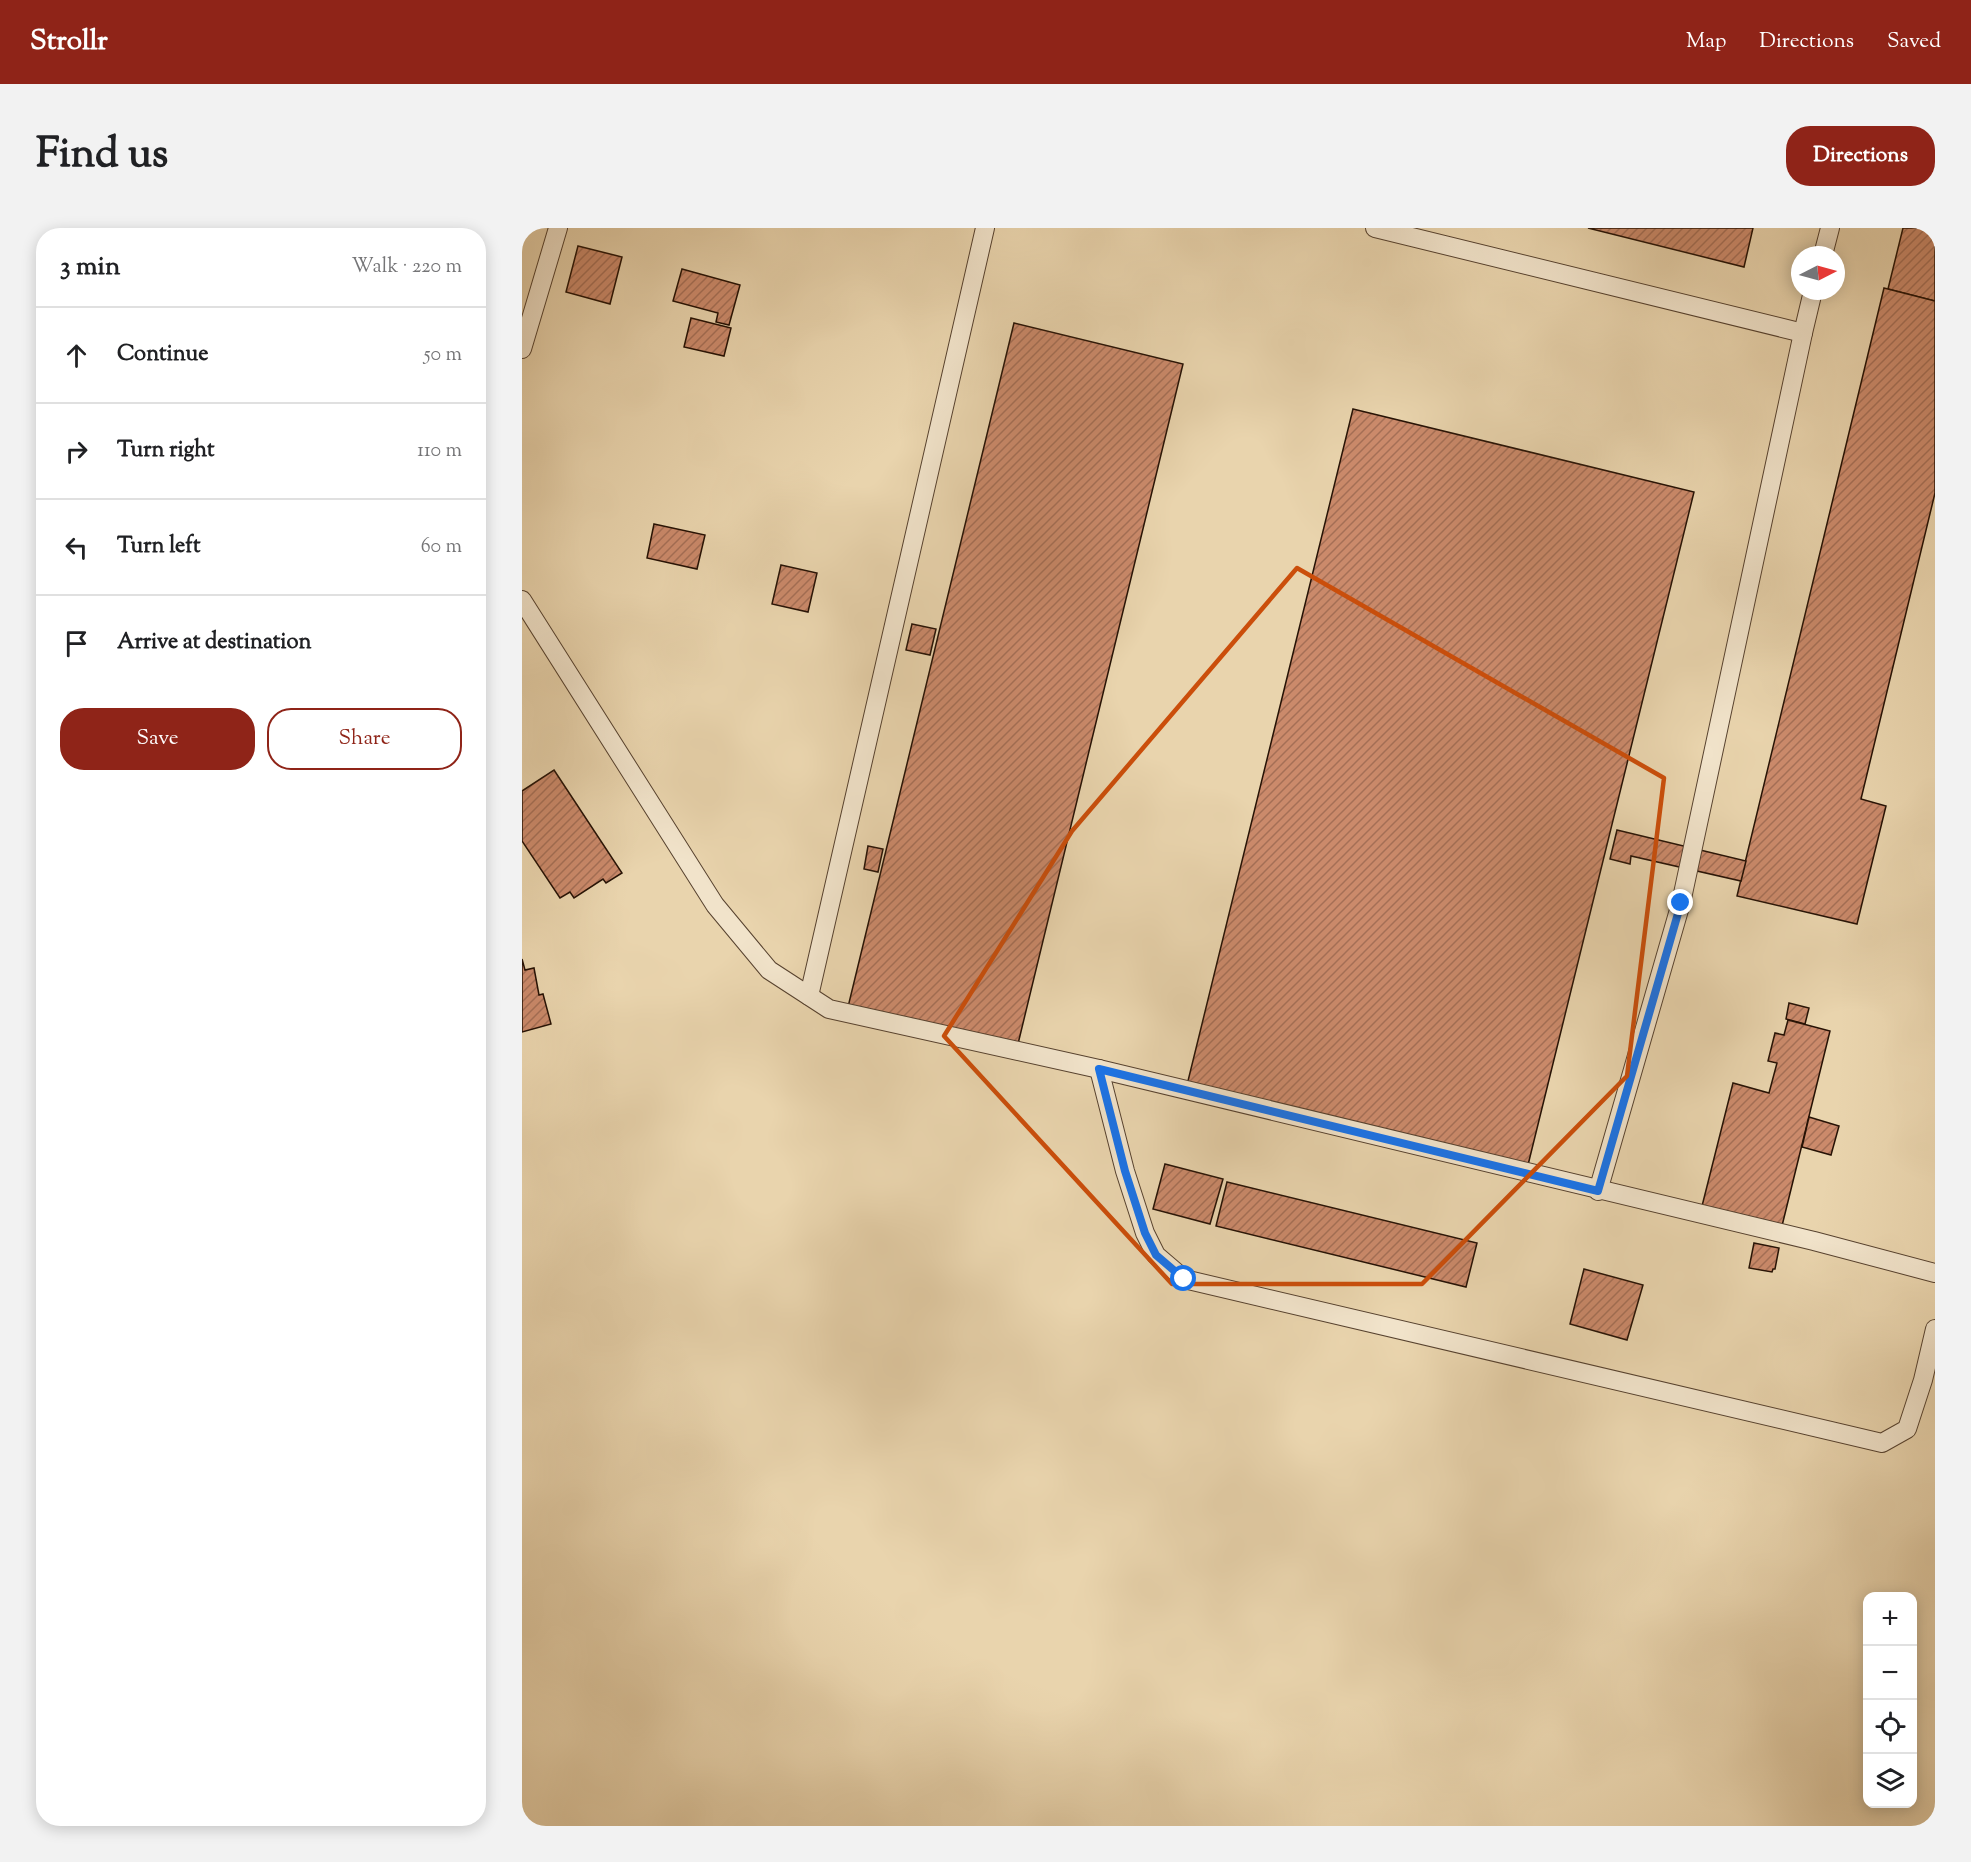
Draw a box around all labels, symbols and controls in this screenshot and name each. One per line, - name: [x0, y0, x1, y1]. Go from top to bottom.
- text: Strollr: [30, 22, 108, 62]
- text: Map: [1686, 27, 1726, 57]
- text: Directions: [1759, 27, 1854, 57]
- text: Saved: [1887, 27, 1941, 57]
- text: Find us: [36, 126, 168, 186]
- button: Directions: [1786, 126, 1935, 186]
- north arrow: [1791, 246, 1845, 300]
- text: 3 min: [60, 249, 120, 286]
- text: Walk · 220 m: [351, 253, 462, 282]
- icon: ahead: [60, 339, 93, 372]
- text: Continue: [117, 339, 208, 371]
- text: 50 m: [424, 341, 462, 370]
- icon: right: [60, 435, 93, 468]
- text: Turn right: [117, 435, 214, 467]
- text: 110 m: [417, 437, 462, 466]
- icon: left: [60, 531, 93, 564]
- text: Turn left: [117, 531, 200, 563]
- text: 60 m: [421, 533, 462, 562]
- icon: arrive: [60, 627, 93, 660]
- text: Arrive at destination: [117, 627, 312, 659]
- button: Save: [60, 708, 255, 770]
- button: Share: [267, 708, 462, 770]
- route end: [1667, 889, 1693, 915]
- route start: [1170, 1265, 1196, 1291]
- map controls: [1863, 1592, 1917, 1808]
- button: +: [1863, 1592, 1917, 1646]
- button: −: [1863, 1646, 1917, 1700]
- button: locate: [1863, 1700, 1917, 1754]
- button: layers: [1863, 1754, 1917, 1808]

